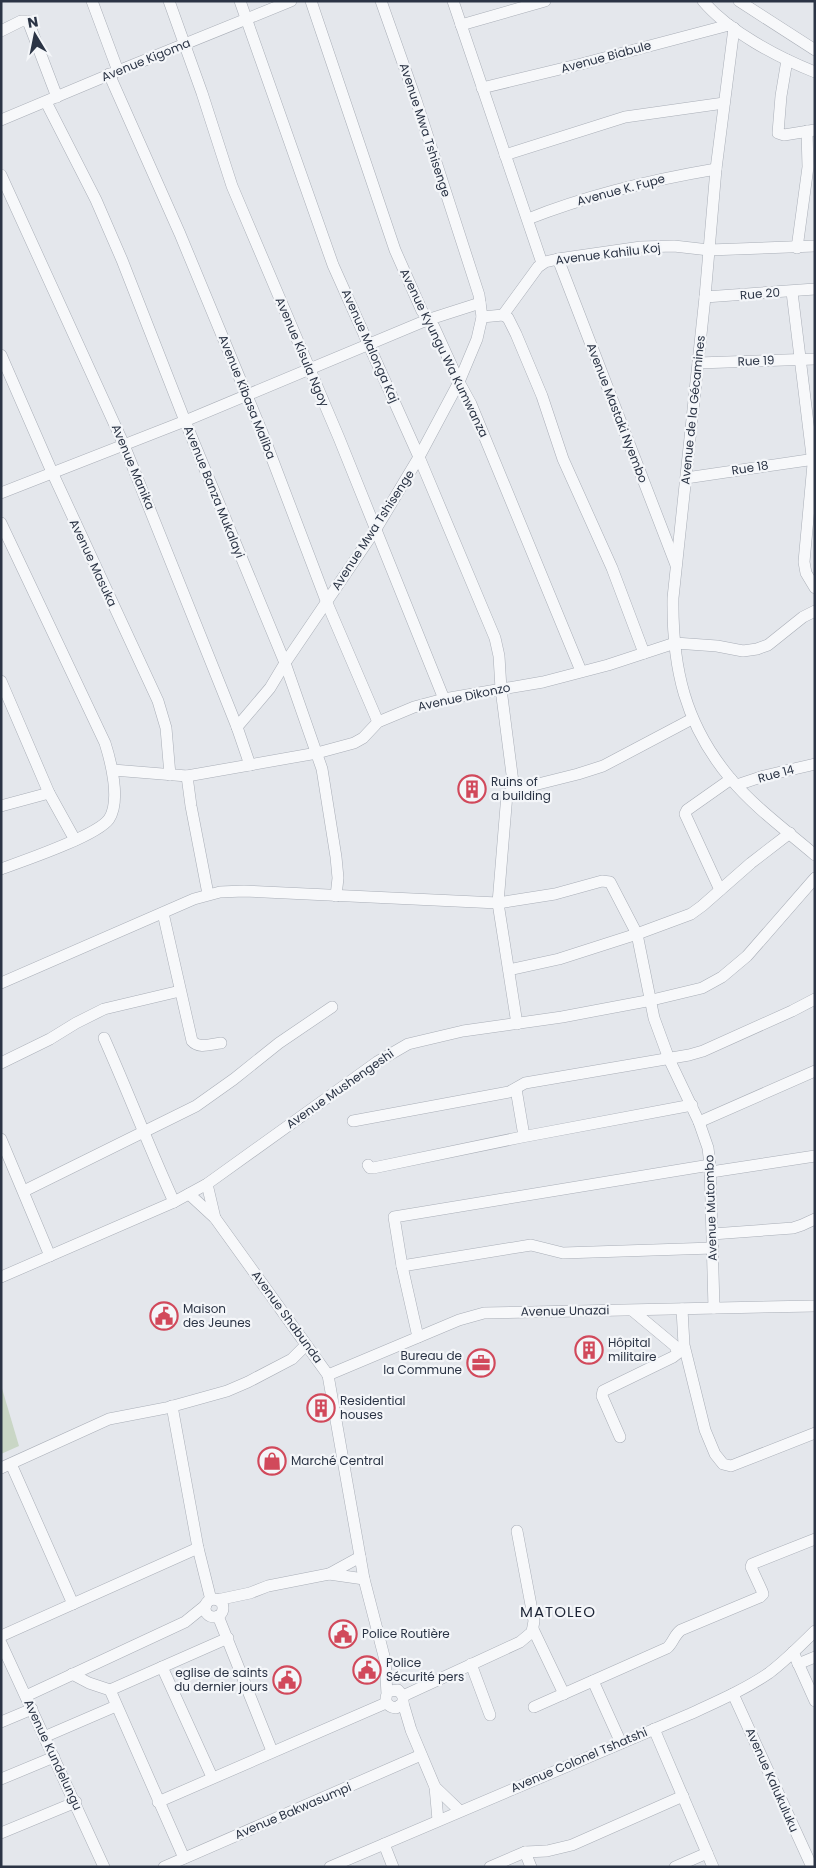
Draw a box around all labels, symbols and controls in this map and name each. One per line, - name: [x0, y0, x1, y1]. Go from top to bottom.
- north arrow: [10, 10, 60, 60]
- text: N: [26, 11, 40, 33]
- street label: Avenue Kigoma: [99, 34, 193, 85]
- street label: Avenue Biabule: [559, 36, 653, 77]
- street label: Avenue Mwa Tshisenge: [396, 61, 455, 199]
- street label: Avenue K. Fupe: [575, 170, 667, 209]
- street label: Avenue Kahilu Koj: [554, 239, 662, 268]
- street label: Avenue Kyungu Wa Kumwanza: [396, 265, 493, 440]
- street label: Rue 20: [739, 284, 781, 303]
- street label: Avenue Malonga Kaj: [338, 286, 403, 405]
- street label: Avenue Kisula Ngoy: [272, 294, 333, 409]
- street label: Avenue Kibasa Maliba: [215, 332, 280, 462]
- street label: Avenue de la Gécamines: [676, 334, 709, 486]
- street label: Avenue Mastaki Nyembo: [583, 340, 652, 486]
- street label: Rue 19: [737, 351, 775, 370]
- street label: Avenue Manika: [108, 421, 159, 512]
- street label: Avenue Banza Mukalayi: [180, 423, 249, 561]
- street label: Rue 18: [730, 456, 770, 479]
- street label: Avenue Mwa Tshisenge: [327, 466, 418, 593]
- street label: Avenue Masuka: [66, 516, 121, 609]
- street label: Avenue Dikonzo: [416, 678, 512, 715]
- street label: Rue 14: [756, 760, 796, 787]
- place label: Ruins of a building: [491, 773, 551, 804]
- building icon: Ruins of a building: [457, 774, 487, 804]
- street label: Avenue Mushengeshi: [282, 1045, 397, 1132]
- street label: Avenue Mutombo: [700, 1154, 721, 1262]
- street label: Avenue Shabunda: [248, 1267, 327, 1367]
- place label: Maison des Jeunes: [183, 1300, 251, 1331]
- public building icon: Maison des Jeunes: [149, 1301, 179, 1331]
- street label: Avenue Unazai: [521, 1301, 610, 1320]
- place label: Hôpital militaire: [608, 1334, 657, 1365]
- building icon: Hôpital militaire: [574, 1335, 604, 1365]
- place label: Bureau de la Commune: [383, 1347, 462, 1378]
- office icon: Bureau de la Commune: [466, 1348, 496, 1378]
- place label: Residential houses: [340, 1392, 406, 1423]
- building icon: Residential houses: [306, 1393, 336, 1423]
- shop icon: Marché Central: [257, 1446, 287, 1476]
- place label: Marché Central: [291, 1452, 384, 1469]
- district label: MATOLEO: [520, 1601, 596, 1622]
- public building icon: Police Routière: [328, 1619, 358, 1649]
- place label: Police Routière: [362, 1625, 450, 1642]
- place label: Police Sécurité pers: [386, 1654, 464, 1685]
- public building icon: Police Sécurité pers: [352, 1655, 382, 1685]
- place label: eglise de saints du dernier jours: [174, 1664, 268, 1695]
- public building icon: eglise de saints du dernier jours: [272, 1665, 302, 1695]
- street label: Avenue Kundelungu: [20, 1697, 87, 1813]
- street label: Avenue Colonel Tshatshi: [508, 1723, 650, 1796]
- street label: Avenue Kalukuluku: [742, 1725, 803, 1835]
- street label: Avenue Bakwasumpi: [232, 1778, 354, 1843]

